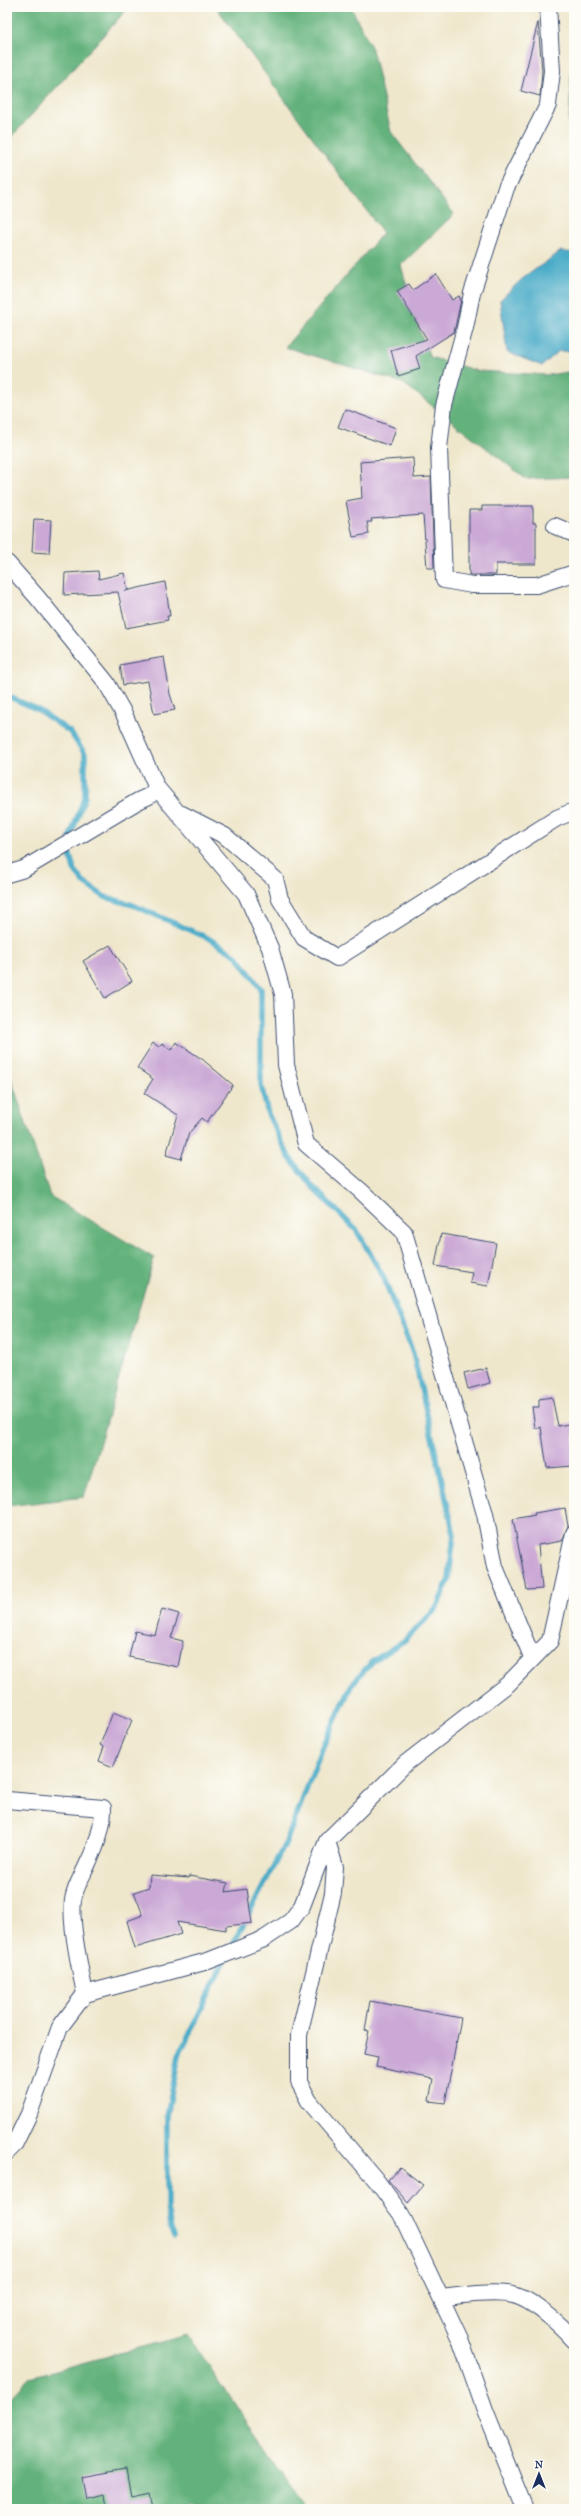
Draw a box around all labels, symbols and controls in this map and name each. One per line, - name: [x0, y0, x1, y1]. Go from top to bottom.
- north arrow: [519, 2454, 559, 2494]
- text: N: [535, 2458, 544, 2471]

